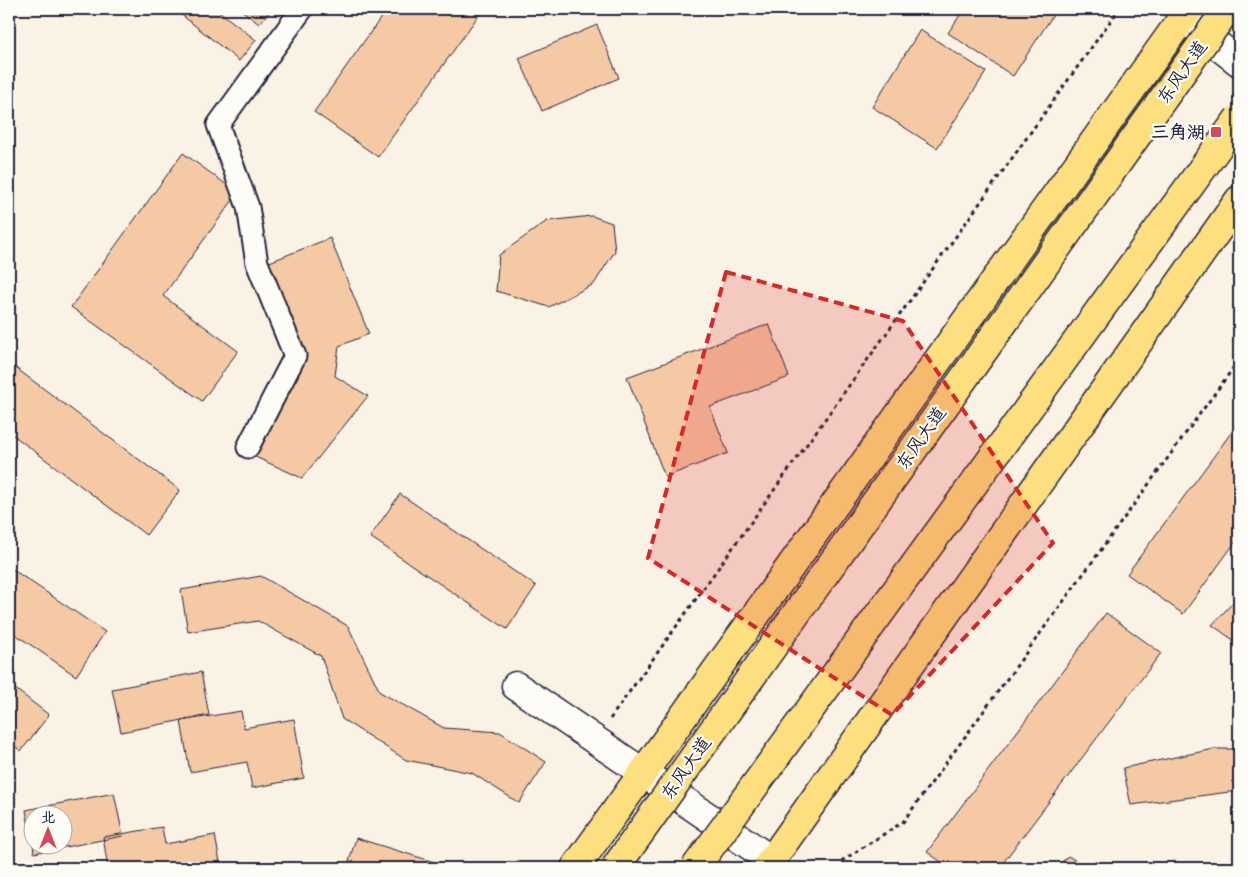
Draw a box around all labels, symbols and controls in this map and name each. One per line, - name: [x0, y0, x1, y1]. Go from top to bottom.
- street label: 东风大道: [1152, 36, 1212, 108]
- place label: 三角湖: [1151, 120, 1205, 144]
- marker: 三角湖: [1209, 125, 1223, 139]
- street label: 东风大道: [891, 402, 951, 474]
- street label: 东风大道: [656, 732, 716, 804]
- north arrow: [22, 804, 72, 854]
- text: 北: [41, 808, 55, 826]

